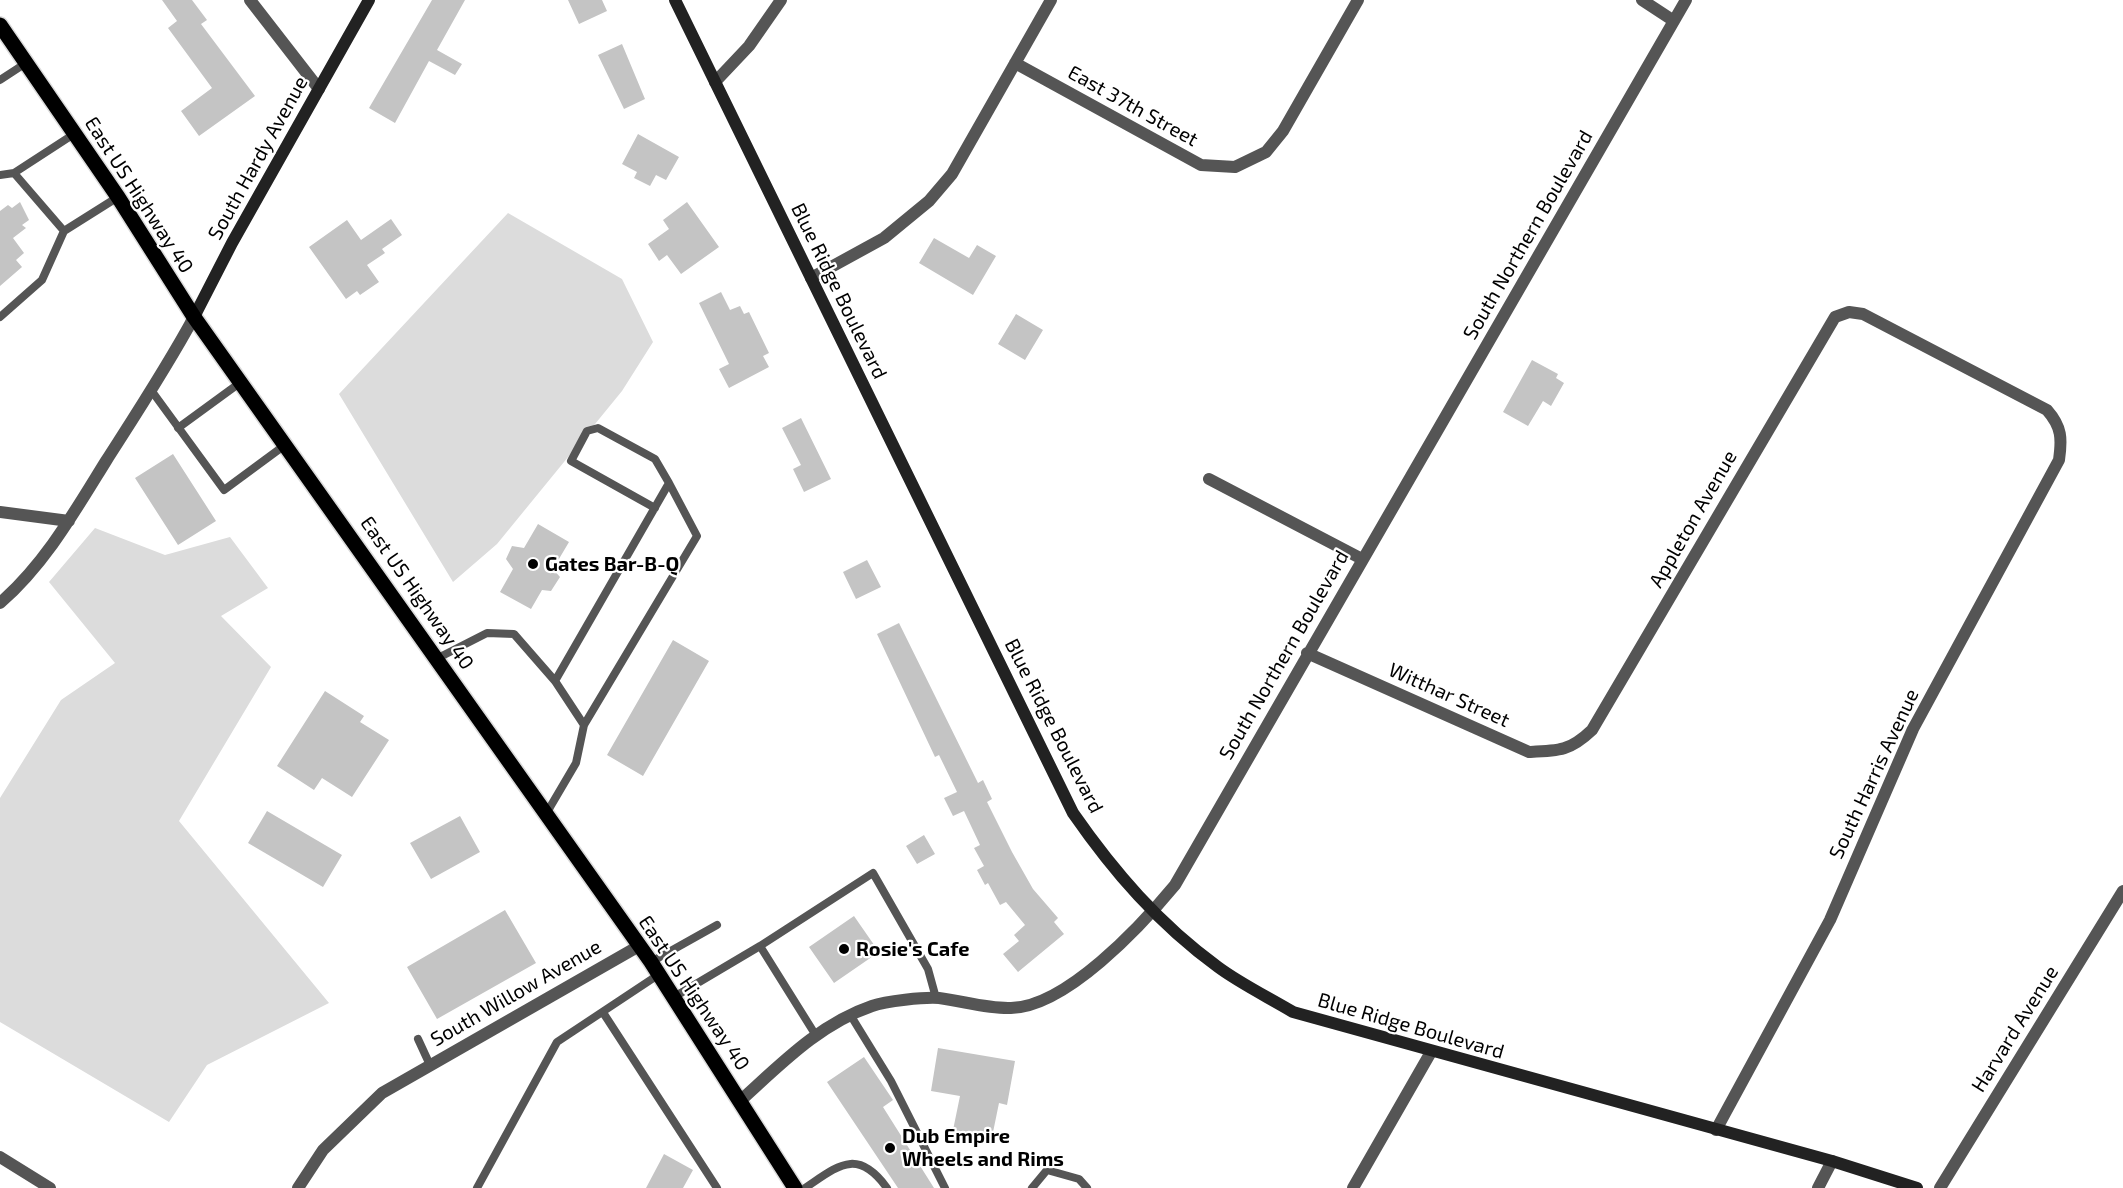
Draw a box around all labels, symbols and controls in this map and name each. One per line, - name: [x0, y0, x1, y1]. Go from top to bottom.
- street label: East 37th Street: [1064, 60, 1202, 152]
- street label: South Hardy Avenue: [203, 72, 313, 244]
- street label: East US Highway 40: [80, 112, 198, 278]
- street label: South Northern Boulevard: [1458, 126, 1598, 344]
- street label: Blue Ridge Boulevard: [786, 199, 892, 383]
- street label: Appleton Avenue: [1644, 446, 1742, 592]
- street label: East US Highway 40: [355, 512, 479, 674]
- street label: South Northern Boulevard: [1214, 546, 1354, 764]
- place label: Gates Bar-B-Q: [545, 552, 679, 576]
- marker: Gates Bar-B-Q: [526, 557, 540, 571]
- street label: Blue Ridge Boulevard: [1000, 635, 1108, 817]
- street label: Witthar Street: [1385, 658, 1513, 732]
- street label: South Harris Avenue: [1824, 685, 1924, 863]
- street label: East US Highway 40: [633, 911, 755, 1075]
- street label: South Willow Avenue: [427, 934, 605, 1052]
- place label: Rosie's Cafe: [856, 937, 969, 961]
- marker: Rosie's Cafe: [837, 942, 851, 956]
- street label: Harvard Avenue: [1967, 961, 2063, 1097]
- street label: Blue Ridge Boulevard: [1315, 988, 1507, 1064]
- place label: Dub Empire Wheels and Rims: [902, 1124, 1064, 1171]
- marker: Dub Empire Wheels and Rims: [883, 1141, 897, 1155]

